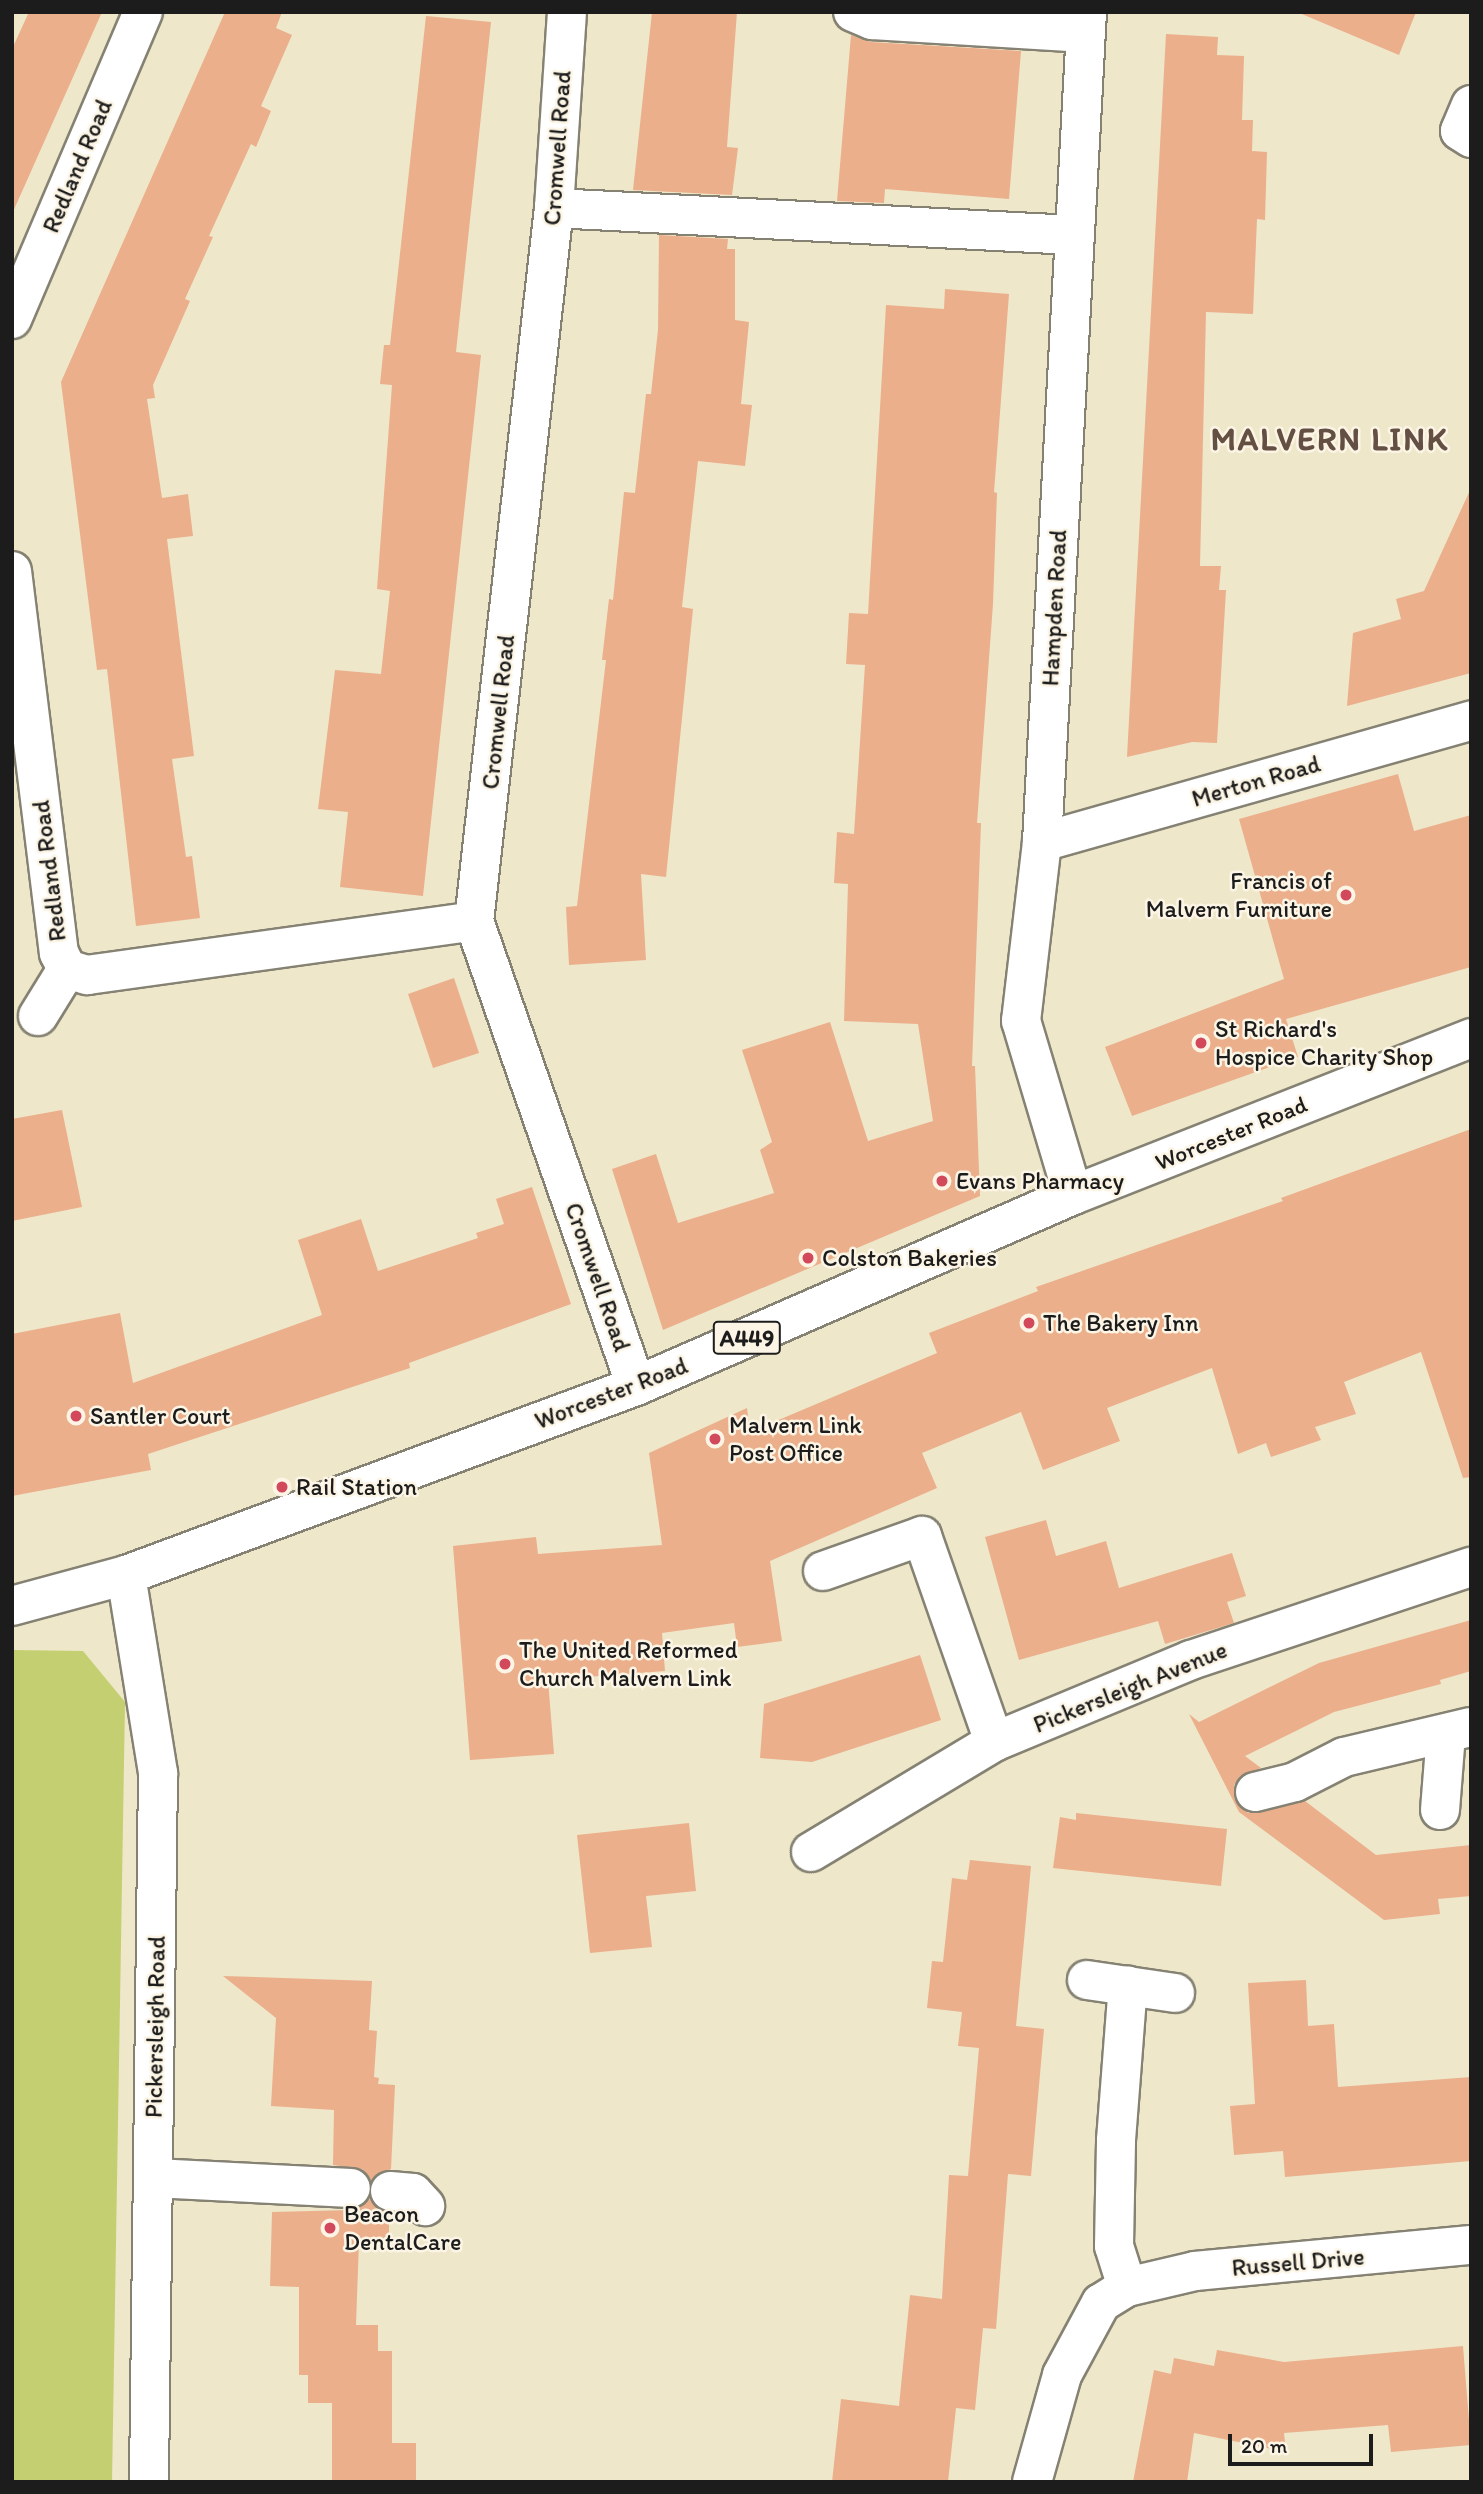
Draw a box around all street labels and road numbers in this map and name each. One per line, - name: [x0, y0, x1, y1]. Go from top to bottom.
- street label: Cromwell Road: [537, 70, 577, 226]
- street label: Redland Road: [36, 95, 118, 237]
- street label: Hampden Road: [1036, 529, 1072, 687]
- street label: Cromwell Road: [476, 634, 520, 790]
- street label: Merton Road: [1189, 749, 1323, 813]
- street label: Redland Road: [26, 799, 72, 943]
- street label: Worcester Road: [1151, 1089, 1311, 1177]
- street label: Cromwell Road: [559, 1199, 637, 1355]
- road number: A449: [712, 1318, 782, 1358]
- street label: Worcester Road: [531, 1351, 691, 1435]
- street label: Pickersleigh Avenue: [1030, 1635, 1230, 1739]
- street label: Pickersleigh Road: [139, 1936, 171, 2118]
- street label: Russell Drive: [1230, 2242, 1366, 2282]

